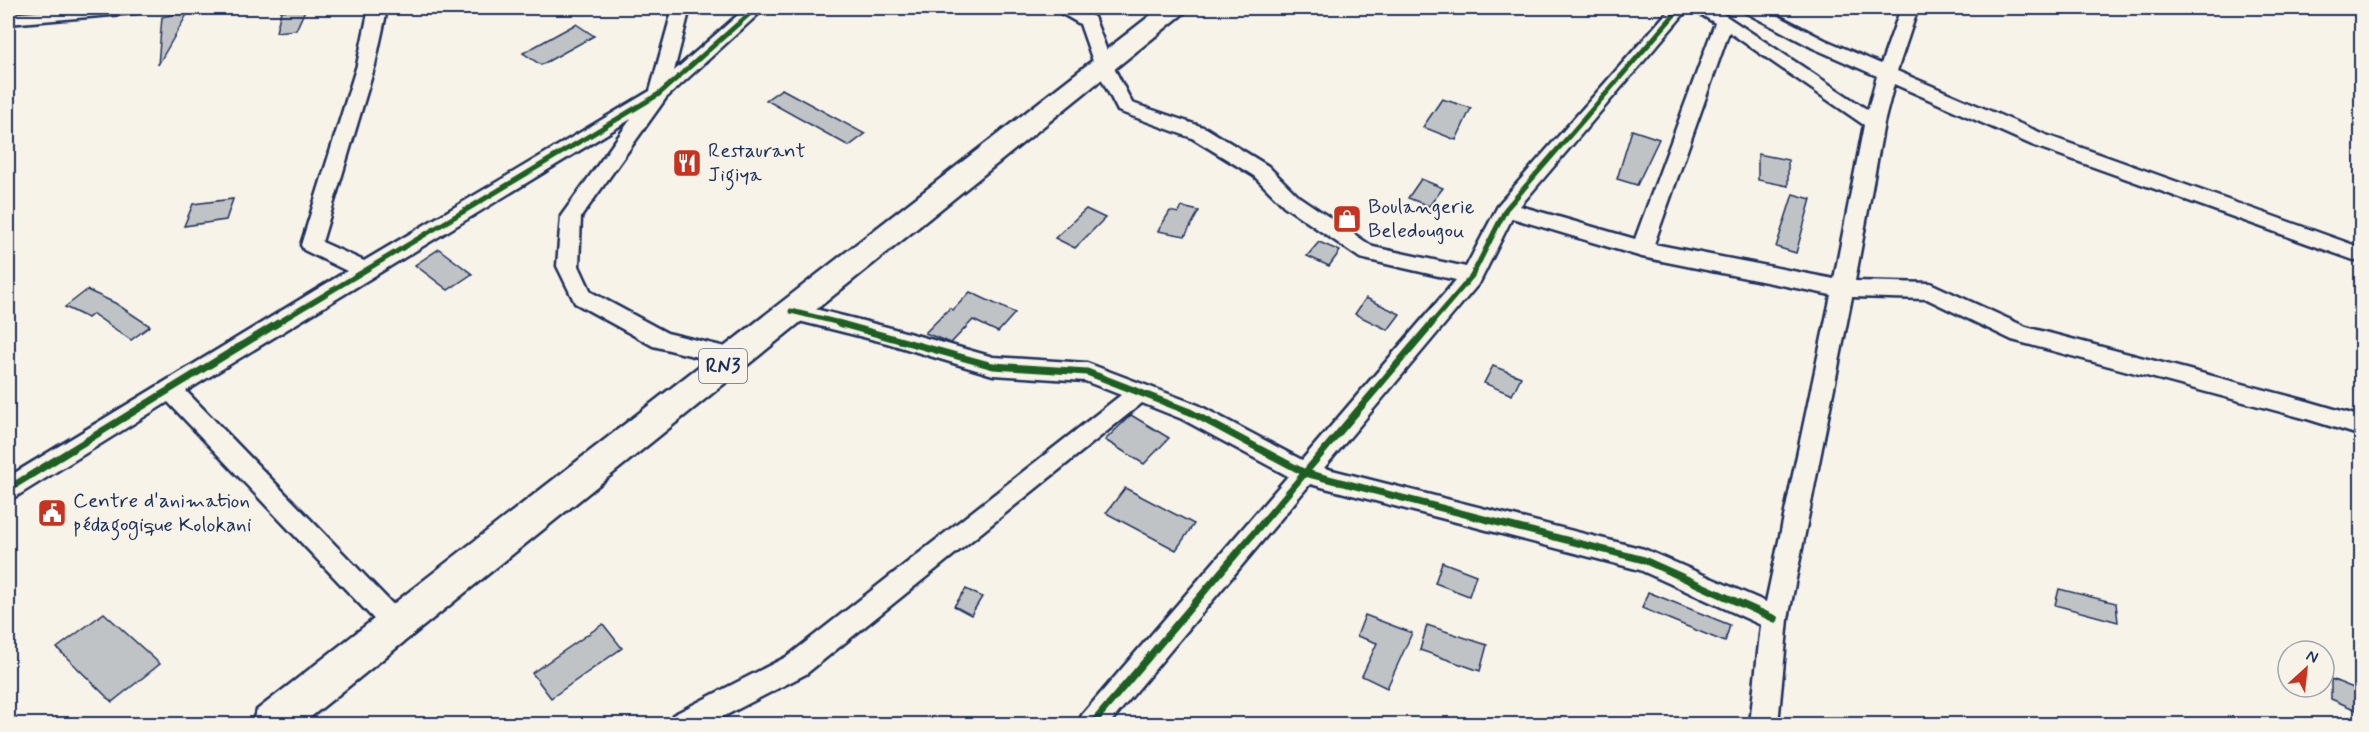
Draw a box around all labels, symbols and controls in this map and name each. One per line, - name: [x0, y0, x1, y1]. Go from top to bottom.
- place label: Restaurant Jigiya: [708, 137, 806, 191]
- restaurant icon: Restaurant Jigiya: [671, 147, 703, 179]
- place label: Boulangerie Beledougou: [1368, 193, 1475, 245]
- shop icon: Boulangerie Beledougou: [1331, 203, 1363, 235]
- road number: RN3: [699, 349, 747, 383]
- place label: Centre d'animation pédagogique Kolokani: [73, 487, 252, 541]
- public building icon: Centre d'animation pédagogique Kolokani: [36, 497, 68, 529]
- north arrow: [2276, 639, 2336, 699]
- text: N: [2303, 645, 2322, 669]

